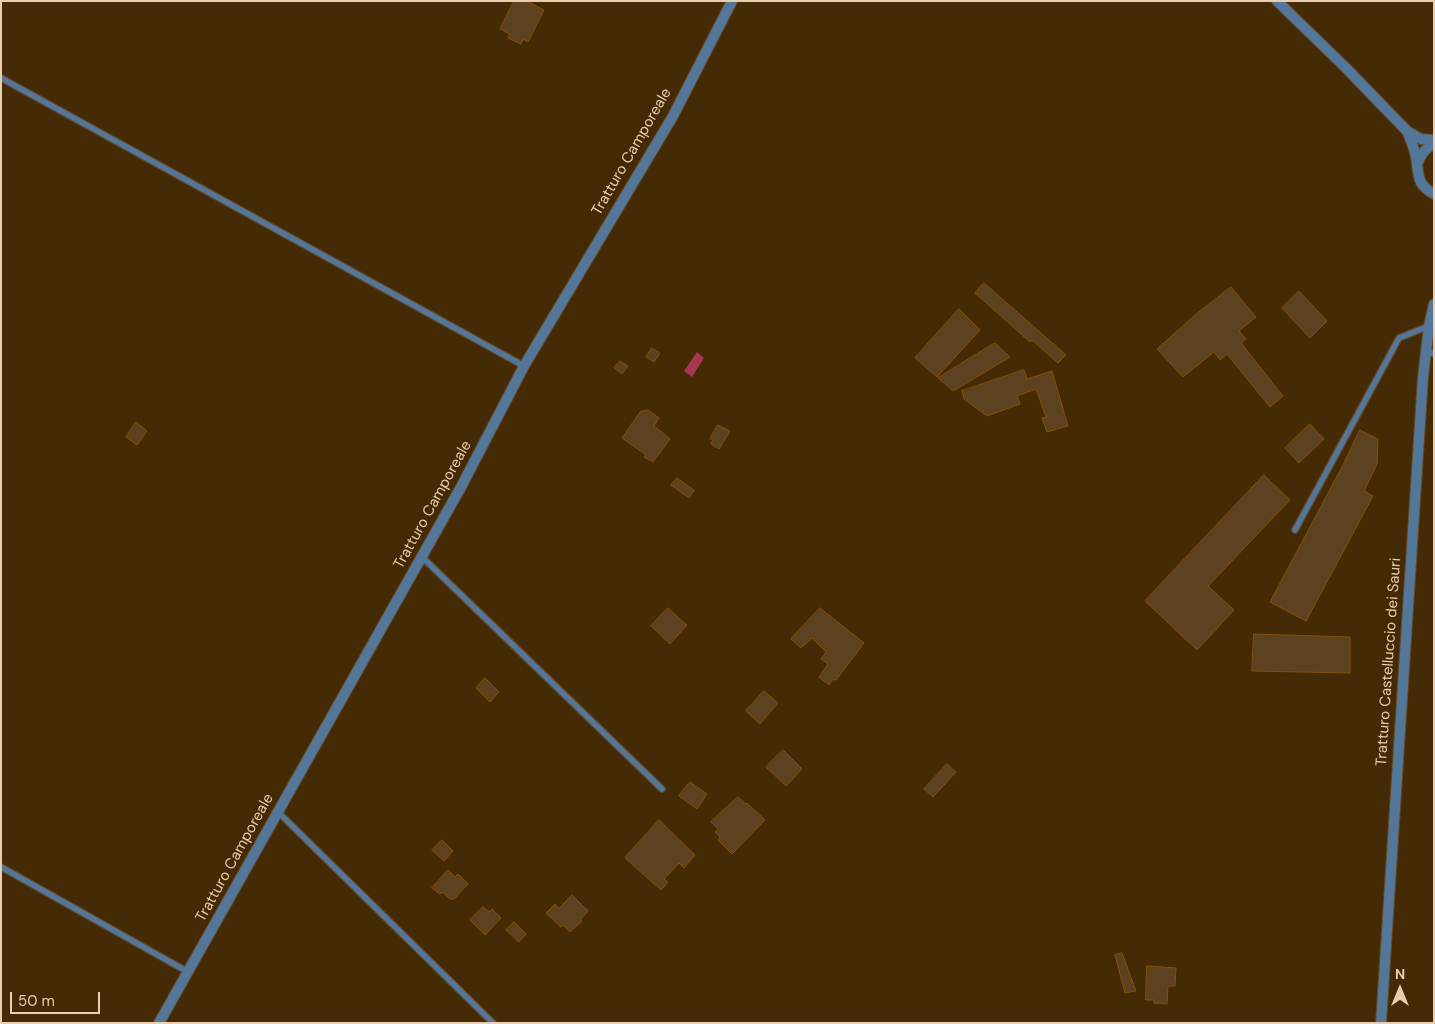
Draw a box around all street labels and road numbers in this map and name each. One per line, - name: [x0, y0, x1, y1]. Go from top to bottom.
- street label: Tratturo Camporeale: [588, 85, 676, 219]
- street label: Tratturo Camporeale: [390, 438, 476, 572]
- street label: Tratturo Castelluccio dei Sauri: [1373, 557, 1405, 767]
- street label: Tratturo Camporeale: [192, 791, 278, 925]

